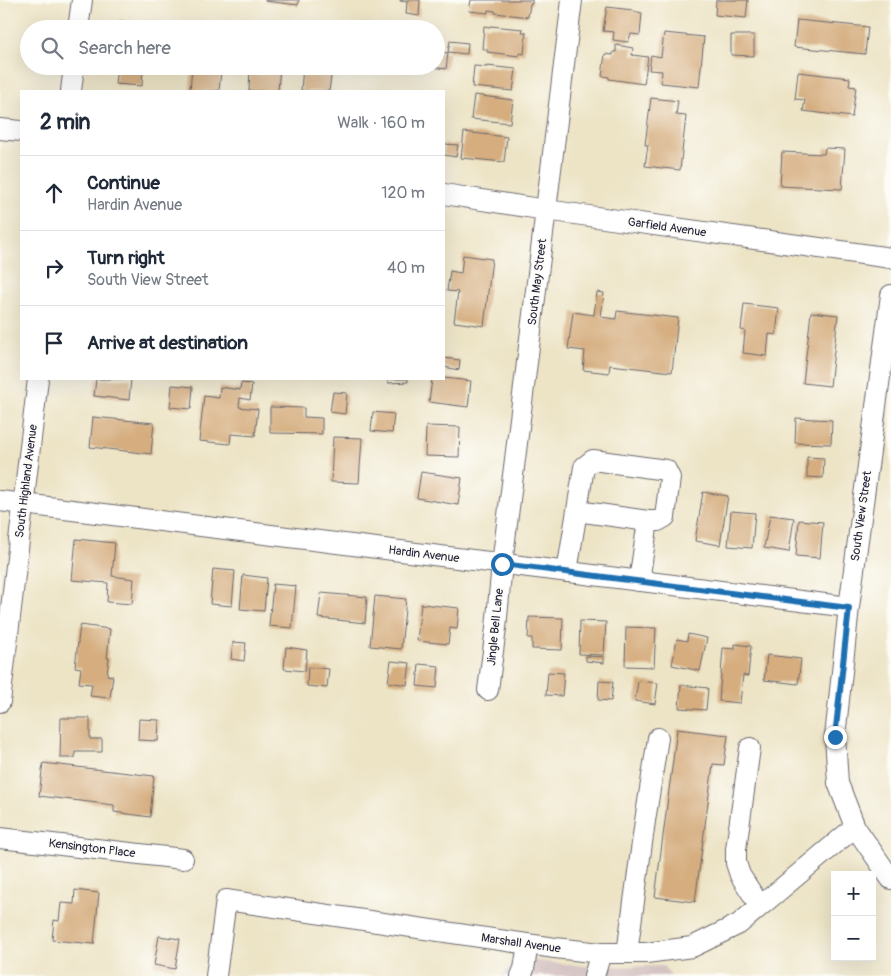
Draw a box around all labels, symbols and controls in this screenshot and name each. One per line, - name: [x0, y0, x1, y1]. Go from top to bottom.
- search box: [20, 20, 445, 75]
- icon: search: [38, 34, 66, 62]
- text: Search here: [78, 36, 171, 60]
- text: 2 min: [40, 109, 90, 136]
- text: Walk · 160 m: [337, 113, 425, 133]
- text: Continue: [87, 171, 160, 195]
- icon: ahead: [40, 179, 68, 207]
- text: 120 m: [381, 183, 425, 203]
- text: Hardin Avenue: [87, 195, 182, 215]
- street label: Garfield Avenue: [627, 215, 707, 240]
- street label: South May Street: [525, 238, 550, 326]
- text: Turn right: [87, 246, 165, 270]
- icon: right: [40, 254, 68, 282]
- text: 40 m: [387, 258, 425, 278]
- text: South View Street: [87, 270, 208, 290]
- icon: arrive: [40, 329, 68, 357]
- text: Arrive at destination: [87, 331, 248, 355]
- street label: South Highland Avenue: [12, 423, 41, 539]
- street label: South View Street: [848, 470, 875, 562]
- street label: Hardin Avenue: [388, 543, 460, 566]
- route start: [491, 553, 514, 576]
- street label: Jingle Bell Lane: [484, 588, 507, 666]
- route end: [824, 726, 847, 749]
- street label: Kensington Place: [48, 836, 136, 861]
- map controls: [831, 871, 876, 961]
- button: +: [831, 871, 876, 916]
- button: −: [831, 916, 876, 961]
- street label: Marshall Avenue: [480, 930, 562, 957]

